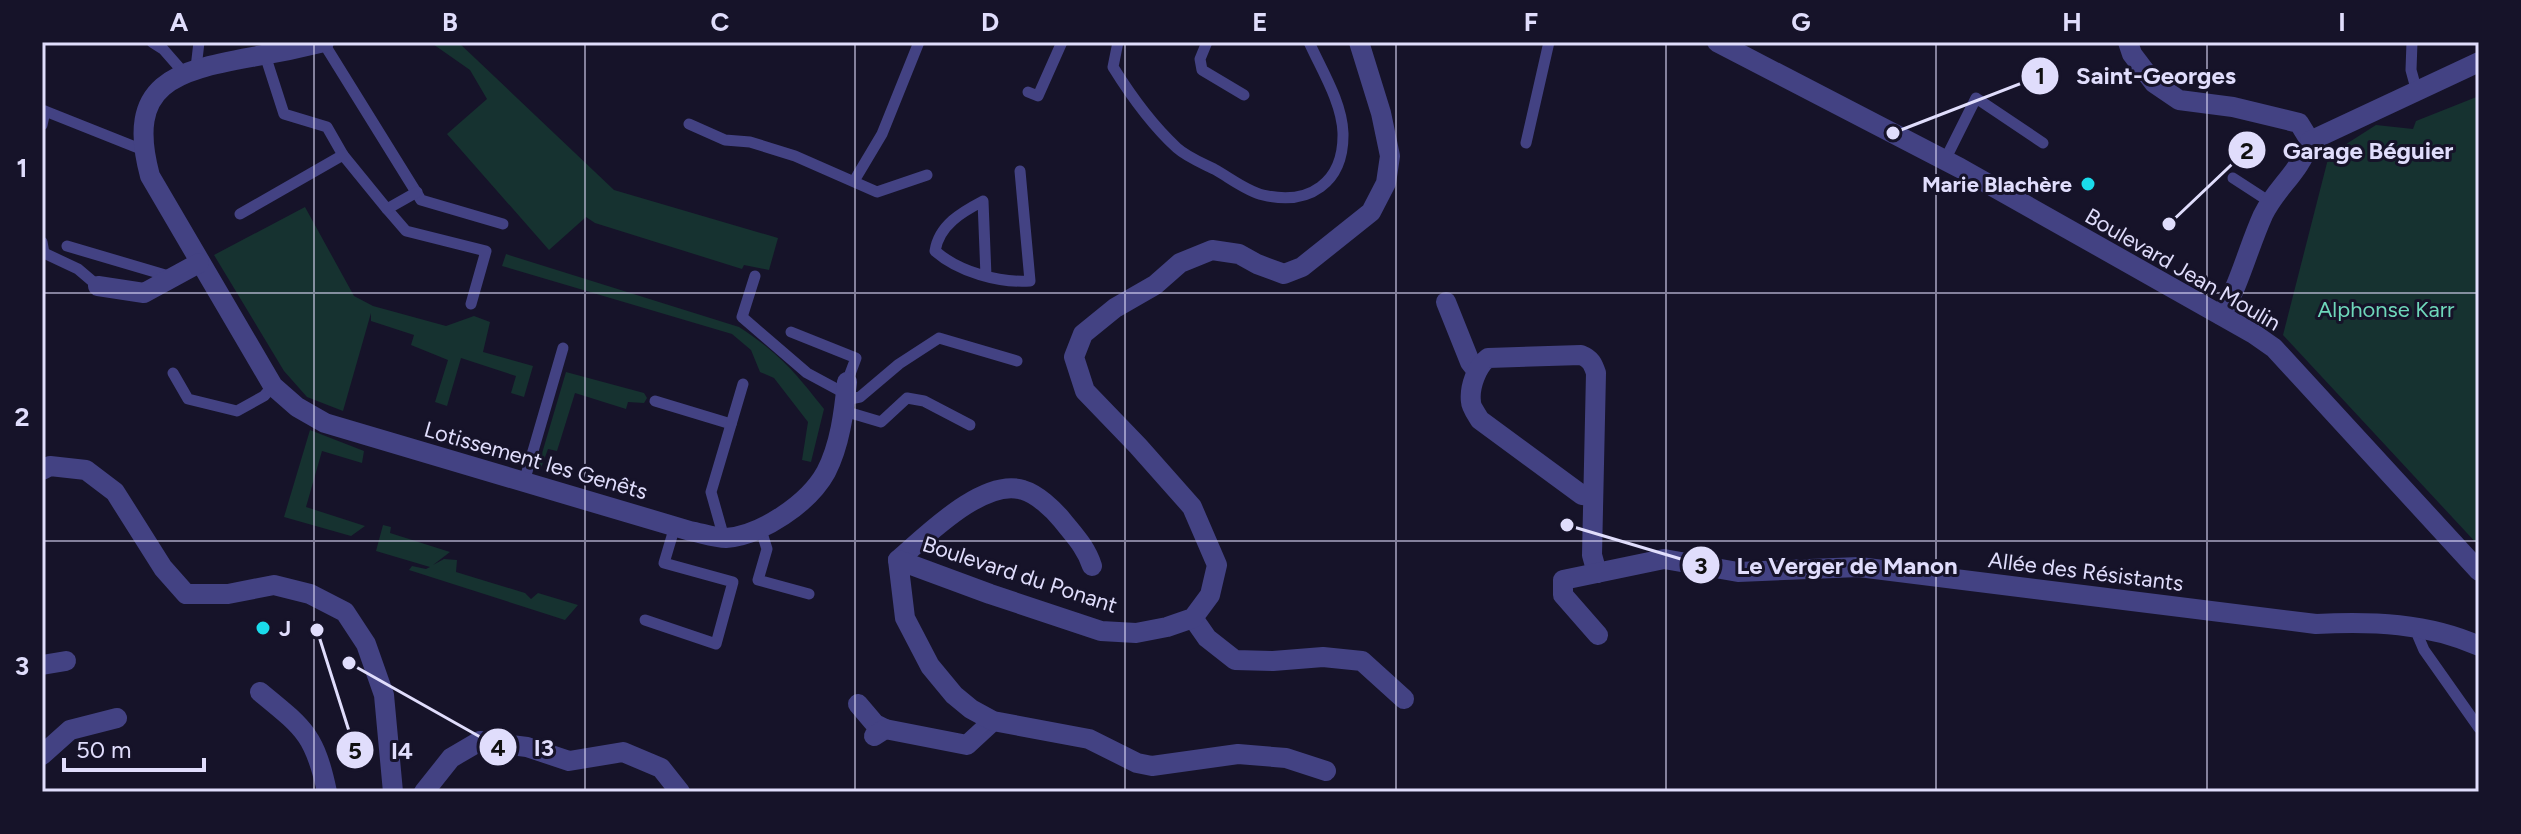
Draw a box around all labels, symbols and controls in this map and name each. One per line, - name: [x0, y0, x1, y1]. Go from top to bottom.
- text: A: [170, 6, 189, 38]
- text: B: [442, 6, 458, 38]
- text: C: [711, 6, 730, 38]
- text: D: [981, 6, 999, 38]
- text: E: [1252, 6, 1268, 38]
- text: F: [1524, 6, 1538, 38]
- text: G: [1791, 6, 1811, 38]
- text: H: [2062, 6, 2082, 38]
- text: I: [2338, 6, 2346, 38]
- callout: Saint-Georges: [2020, 52, 2252, 100]
- text: 1: [2035, 61, 2045, 90]
- text: Saint-Georges: [2076, 61, 2236, 90]
- callout: Garage Béguier: [2227, 126, 2469, 174]
- text: 2: [2240, 136, 2254, 165]
- text: Garage Béguier: [2283, 136, 2453, 165]
- text: 1: [17, 152, 27, 184]
- place label: Marie Blachère: [1922, 171, 2072, 198]
- marker: Marie Blachère: [2079, 175, 2097, 193]
- street label: Boulevard Jean Moulin: [2080, 202, 2285, 336]
- park label: Alphonse Karr: [2317, 296, 2455, 323]
- text: 2: [14, 401, 30, 433]
- street label: Lotissement les Genêts: [421, 416, 651, 505]
- street label: Boulevard du Ponant: [919, 530, 1121, 619]
- callout: Le Verger de Manon: [1681, 541, 1974, 589]
- street label: Allée des Résistants: [1987, 546, 2185, 597]
- text: 3: [1694, 551, 1708, 580]
- text: Le Verger de Manon: [1736, 551, 1958, 580]
- place label: J: [279, 615, 291, 642]
- marker: J: [254, 619, 272, 637]
- text: 3: [15, 650, 29, 682]
- scale bar: [64, 722, 204, 772]
- callout: I3: [478, 723, 570, 771]
- callout: I4: [335, 726, 429, 774]
- text: 4: [490, 733, 506, 762]
- text: I3: [534, 733, 554, 762]
- text: 50 m: [76, 735, 132, 764]
- text: 5: [348, 736, 362, 765]
- text: I4: [391, 736, 413, 765]

